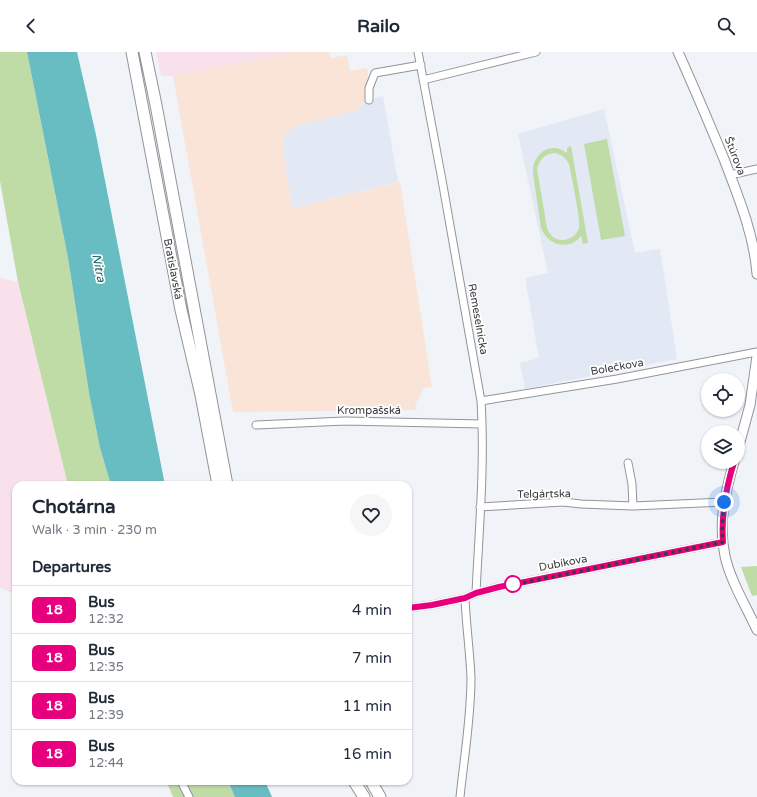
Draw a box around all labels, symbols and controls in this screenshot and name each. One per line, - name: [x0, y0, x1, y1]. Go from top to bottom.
- icon: back: [20, 15, 42, 37]
- text: Railo: [357, 15, 400, 37]
- icon: search: [715, 15, 737, 37]
- street label: Štúrova: [722, 135, 749, 177]
- street label: Bratislavská: [161, 237, 185, 301]
- water label: Nitra: [89, 253, 109, 284]
- street label: Remeselnícka: [465, 282, 491, 356]
- street label: Bolečkova: [590, 356, 644, 378]
- map controls: [701, 373, 745, 469]
- button: locate: [701, 373, 745, 417]
- street label: Krompašská: [337, 404, 401, 417]
- button: layers: [701, 425, 745, 469]
- street label: Telgártska: [517, 487, 571, 501]
- your location: [714, 492, 734, 512]
- button: heart: [350, 494, 392, 536]
- text: Chotárna: [32, 496, 116, 518]
- text: Walk · 3 min · 230 m: [32, 522, 157, 538]
- street label: Dubíkova: [538, 552, 588, 574]
- text: Departures: [32, 558, 111, 576]
- unlabelled marker: [504, 575, 522, 593]
- text: Bus: [88, 593, 115, 611]
- text: 18: [45, 601, 63, 618]
- text: 4 min: [352, 601, 392, 619]
- text: 12:32: [88, 611, 124, 627]
- text: Bus: [88, 641, 115, 659]
- text: 18: [45, 649, 63, 666]
- text: 7 min: [352, 649, 392, 667]
- text: 12:35: [88, 659, 124, 675]
- text: Bus: [88, 689, 115, 707]
- text: 18: [45, 697, 63, 714]
- text: 11 min: [343, 697, 392, 715]
- text: 12:39: [88, 707, 124, 723]
- text: Bus: [88, 737, 115, 755]
- text: 18: [45, 745, 63, 762]
- text: 16 min: [343, 745, 392, 763]
- text: 12:44: [88, 755, 124, 771]

